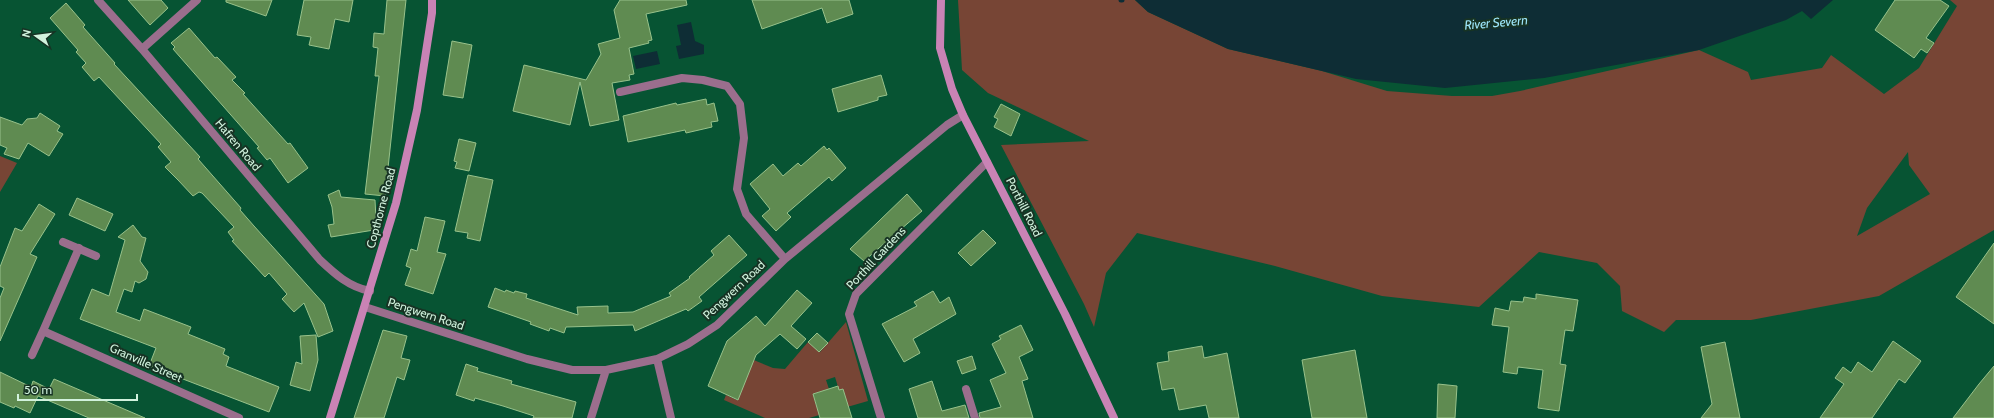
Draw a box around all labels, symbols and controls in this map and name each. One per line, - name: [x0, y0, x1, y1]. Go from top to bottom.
- water label: River Severn: [1464, 11, 1528, 33]
- north arrow: [16, 16, 56, 56]
- text: N: [19, 28, 34, 39]
- street label: Hafren Road: [212, 116, 264, 174]
- street label: Copthorne Road: [363, 166, 398, 250]
- street label: Porthill Road: [1003, 175, 1046, 239]
- street label: Porthill Gardens: [843, 223, 909, 292]
- street label: Pengwern Road: [699, 257, 768, 322]
- street label: Pengwern Road: [386, 294, 466, 333]
- street label: Granville Street: [108, 340, 185, 385]
- scale bar: [18, 376, 137, 402]
- text: 50 m: [24, 382, 52, 397]

